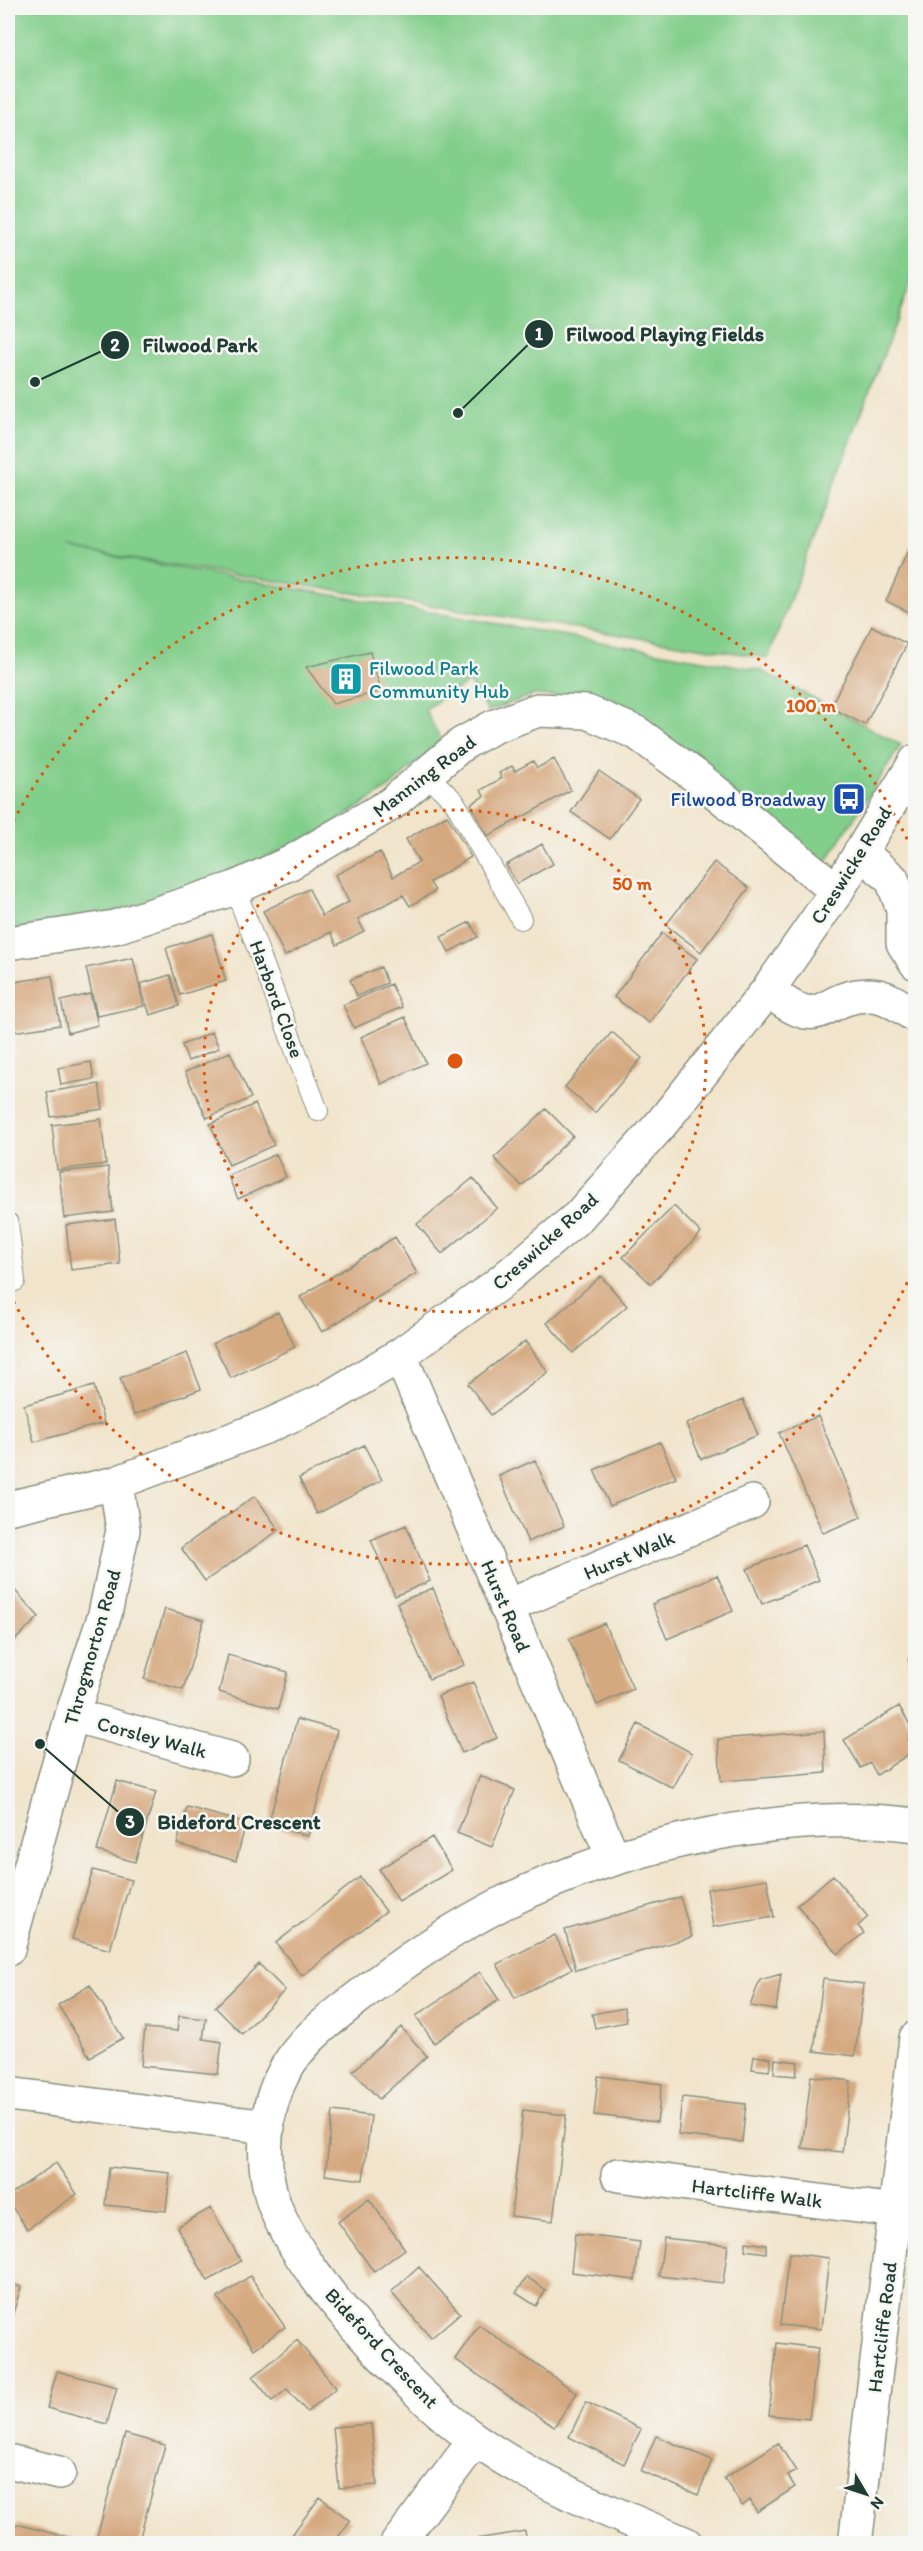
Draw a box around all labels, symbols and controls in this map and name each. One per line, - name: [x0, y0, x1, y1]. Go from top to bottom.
- callout: Filwood Playing Fields: [524, 314, 777, 353]
- text: Filwood Playing Fields: [566, 321, 764, 347]
- text: 1: [535, 323, 544, 345]
- callout: Filwood Park: [100, 326, 269, 365]
- text: Filwood Park: [142, 332, 258, 357]
- text: 2: [110, 334, 120, 356]
- place label: Filwood Park Community Hub: [369, 656, 509, 703]
- building icon: Filwood Park Community Hub: [328, 661, 364, 697]
- text: 100 m: [786, 695, 837, 717]
- street label: Manning Road: [368, 729, 480, 823]
- bus stop icon: Filwood Broadway: [831, 781, 867, 817]
- place label: Filwood Broadway: [671, 787, 827, 811]
- street label: Creswicke Road: [805, 802, 897, 928]
- text: 50 m: [612, 873, 653, 895]
- street label: Harbord Close: [245, 937, 309, 1061]
- centre of rings: [445, 1051, 465, 1071]
- street label: Creswicke Road: [487, 1187, 603, 1295]
- street label: Hurst Walk: [580, 1525, 678, 1585]
- street label: Hurst Road: [476, 1556, 536, 1656]
- street label: Throgmorton Road: [58, 1566, 126, 1728]
- street label: Corsley Walk: [95, 1711, 210, 1763]
- callout: Bideford Crescent: [115, 1802, 333, 1841]
- text: Bideford Crescent: [157, 1809, 321, 1834]
- text: 3: [125, 1811, 135, 1833]
- street label: Hartcliffe Walk: [690, 2173, 824, 2213]
- street label: Hartcliffe Road: [862, 2260, 902, 2394]
- street label: Bideford Crescent: [320, 2283, 444, 2413]
- north arrow: [836, 2464, 896, 2524]
- text: N: [866, 2493, 888, 2513]

